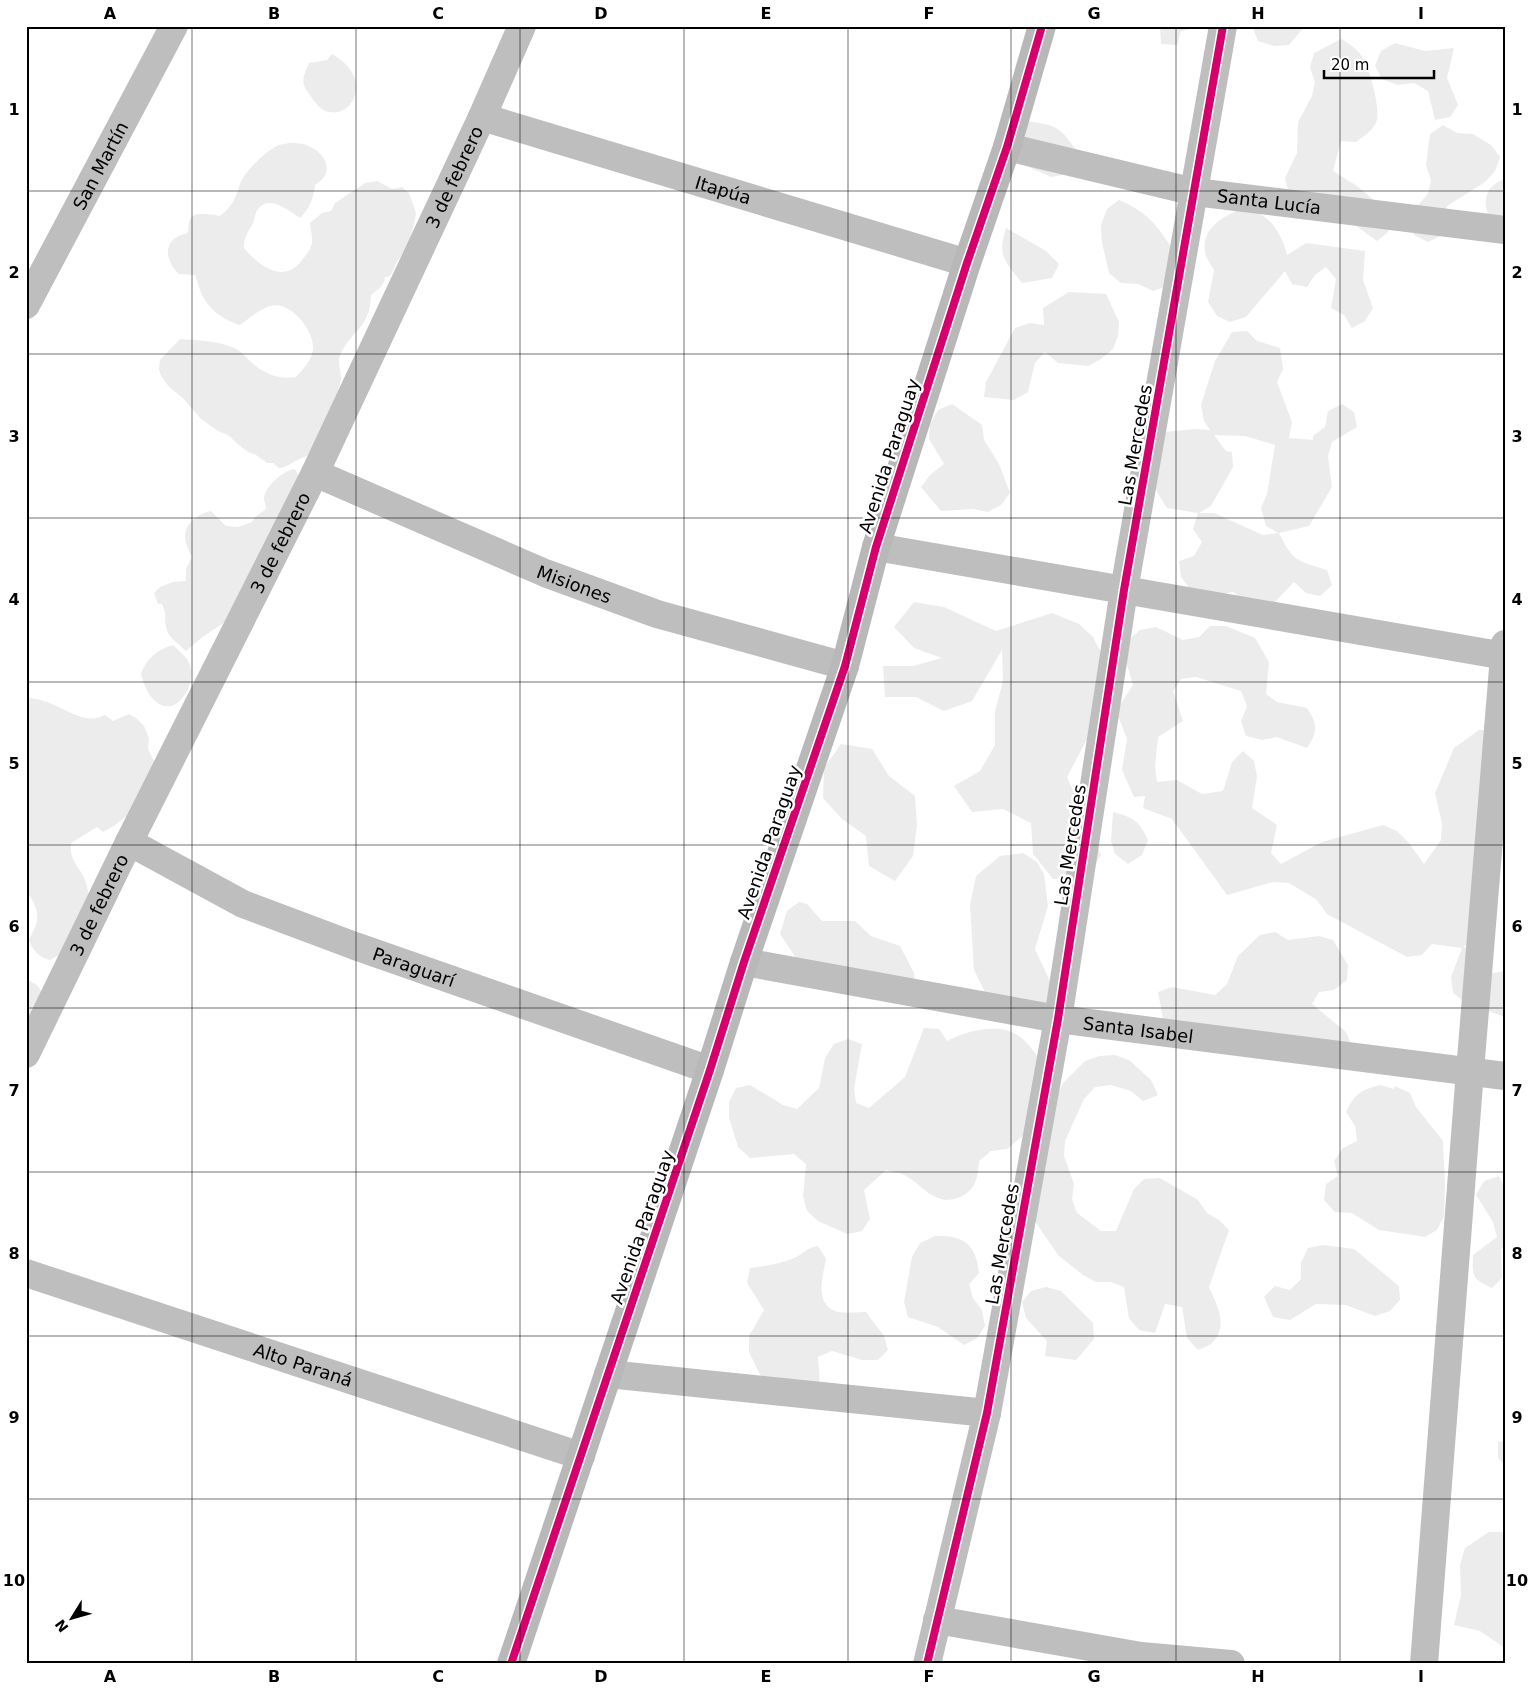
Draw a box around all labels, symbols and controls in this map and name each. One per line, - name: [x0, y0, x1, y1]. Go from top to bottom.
- text: A: [104, 4, 117, 23]
- text: B: [268, 4, 280, 23]
- text: C: [432, 4, 444, 23]
- text: D: [594, 4, 608, 23]
- text: E: [761, 4, 771, 23]
- text: F: [924, 4, 934, 23]
- text: G: [1087, 4, 1101, 23]
- text: H: [1251, 4, 1265, 23]
- text: I: [1418, 4, 1424, 23]
- scale bar: [1324, 48, 1434, 80]
- text: 20 m: [1331, 56, 1369, 74]
- text: 1: [8, 100, 20, 119]
- text: 1: [1511, 100, 1523, 119]
- street label: San Martín: [68, 118, 132, 213]
- street label: 3 de febrero: [421, 122, 487, 231]
- street label: Itapúa: [693, 171, 754, 208]
- street label: Santa Lucía: [1216, 184, 1322, 218]
- text: 2: [8, 263, 20, 282]
- text: 2: [1511, 263, 1523, 282]
- street label: Avenida Paraguay: [854, 376, 924, 536]
- street label: Las Mercedes: [1114, 383, 1156, 507]
- text: 3: [8, 427, 20, 446]
- text: 3: [1511, 427, 1523, 446]
- street label: 3 de febrero: [246, 489, 314, 597]
- street label: Misiones: [534, 560, 614, 607]
- text: 4: [8, 590, 20, 609]
- text: 4: [1511, 590, 1523, 609]
- text: 5: [8, 754, 20, 773]
- text: 5: [1511, 754, 1523, 773]
- street label: Avenida Paraguay: [733, 762, 805, 922]
- street label: Las Mercedes: [1050, 783, 1090, 907]
- street label: 3 de febrero: [65, 850, 132, 959]
- text: 6: [8, 917, 20, 936]
- text: 6: [1511, 917, 1523, 936]
- street label: Paraguarí: [370, 943, 459, 991]
- street label: Santa Isabel: [1082, 1012, 1195, 1047]
- text: 7: [8, 1081, 20, 1100]
- text: 7: [1511, 1081, 1523, 1100]
- street label: Avenida Paraguay: [606, 1147, 678, 1307]
- street label: Las Mercedes: [981, 1182, 1023, 1306]
- text: 8: [8, 1244, 20, 1263]
- text: 8: [1511, 1244, 1523, 1263]
- street label: Alto Paraná: [251, 1338, 356, 1391]
- text: 9: [8, 1408, 20, 1427]
- text: 9: [1511, 1408, 1523, 1427]
- text: 10: [3, 1571, 25, 1590]
- text: 10: [1506, 1571, 1528, 1590]
- north arrow: [48, 1592, 98, 1642]
- text: N: [52, 1616, 72, 1635]
- text: A: [104, 1667, 117, 1686]
- text: B: [268, 1667, 280, 1686]
- text: C: [432, 1667, 444, 1686]
- text: D: [594, 1667, 608, 1686]
- text: E: [761, 1667, 771, 1686]
- text: F: [924, 1667, 934, 1686]
- text: G: [1087, 1667, 1101, 1686]
- text: H: [1251, 1667, 1265, 1686]
- text: I: [1418, 1667, 1424, 1686]

